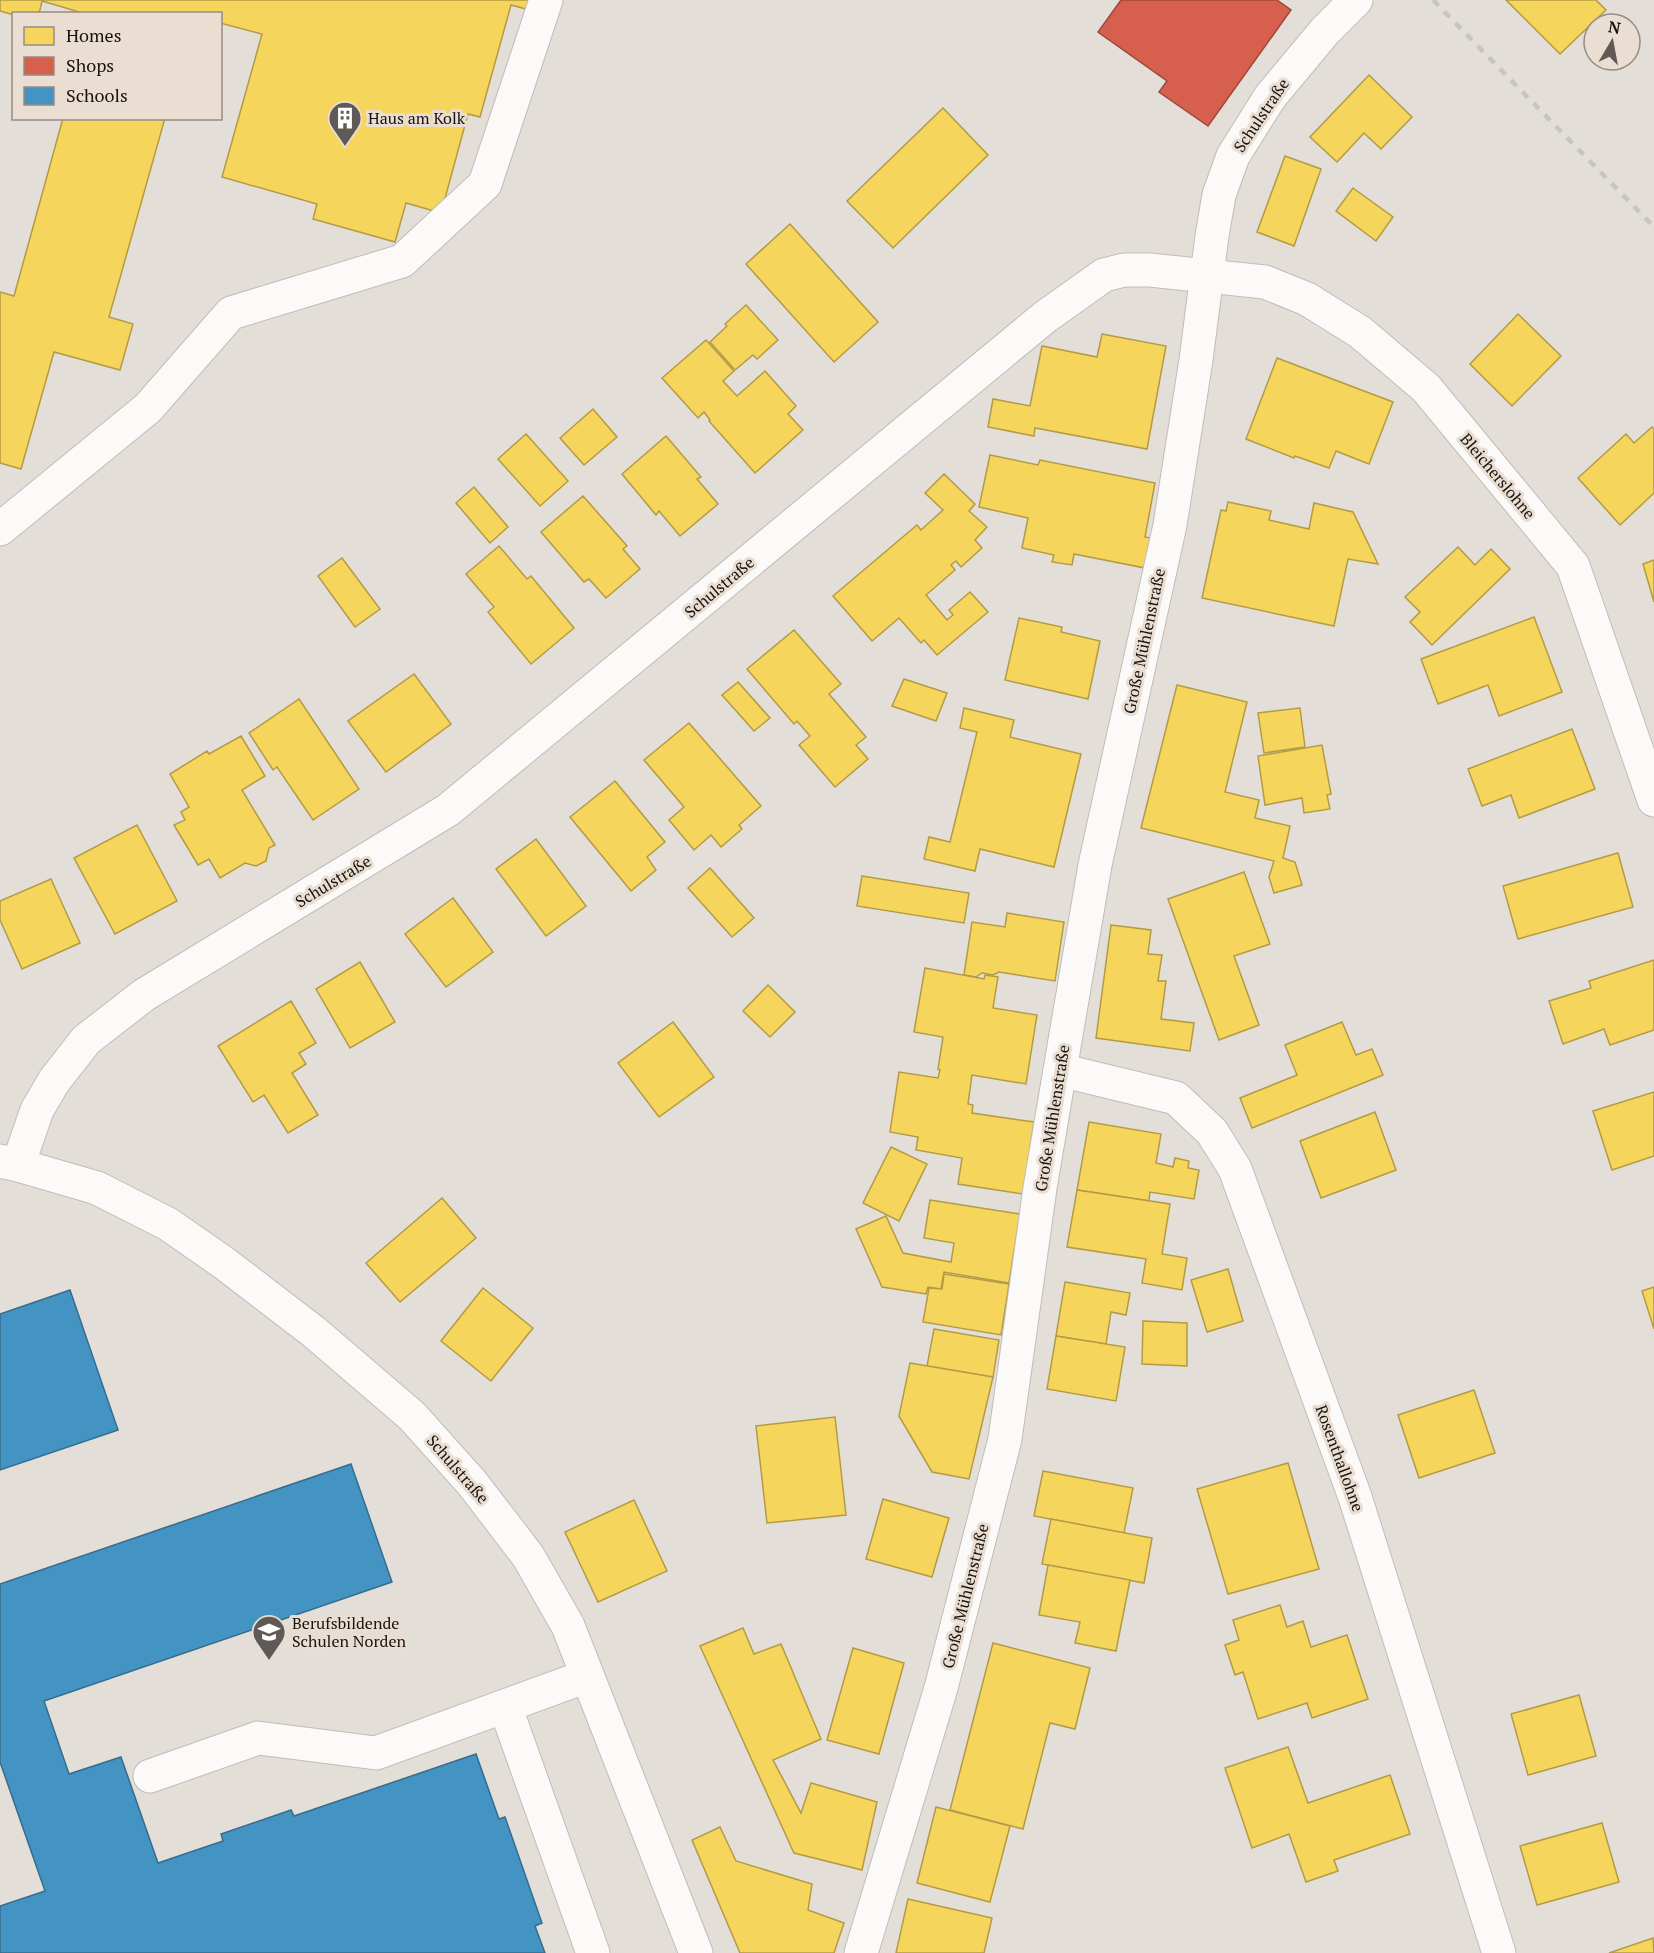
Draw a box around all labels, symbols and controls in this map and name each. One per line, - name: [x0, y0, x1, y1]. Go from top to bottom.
- legend: [12, 12, 222, 120]
- north arrow: [1582, 12, 1642, 72]
- text: N: [1607, 15, 1622, 39]
- text: Homes: [66, 23, 121, 47]
- text: Shops: [66, 53, 114, 77]
- street label: Schulstraße: [1228, 74, 1294, 156]
- text: Schools: [66, 83, 128, 107]
- building icon: Haus am Kolk: [327, 100, 363, 147]
- place label: Haus am Kolk: [368, 107, 466, 129]
- street label: Bleicherslohne: [1455, 428, 1541, 524]
- street label: Schulstraße: [679, 551, 759, 623]
- street label: Große Mühlenstraße: [1118, 566, 1170, 716]
- street label: Schulstraße: [291, 850, 375, 912]
- street label: Große Mühlenstraße: [1030, 1043, 1074, 1193]
- street label: Rosenthallohne: [1310, 1402, 1370, 1514]
- street label: Schulstraße: [422, 1430, 494, 1508]
- street label: Große Mühlenstraße: [936, 1521, 994, 1671]
- place label: Berufsbildende Schulen Norden: [292, 1612, 406, 1652]
- school or university icon: Berufsbildende Schulen Norden: [251, 1614, 287, 1661]

